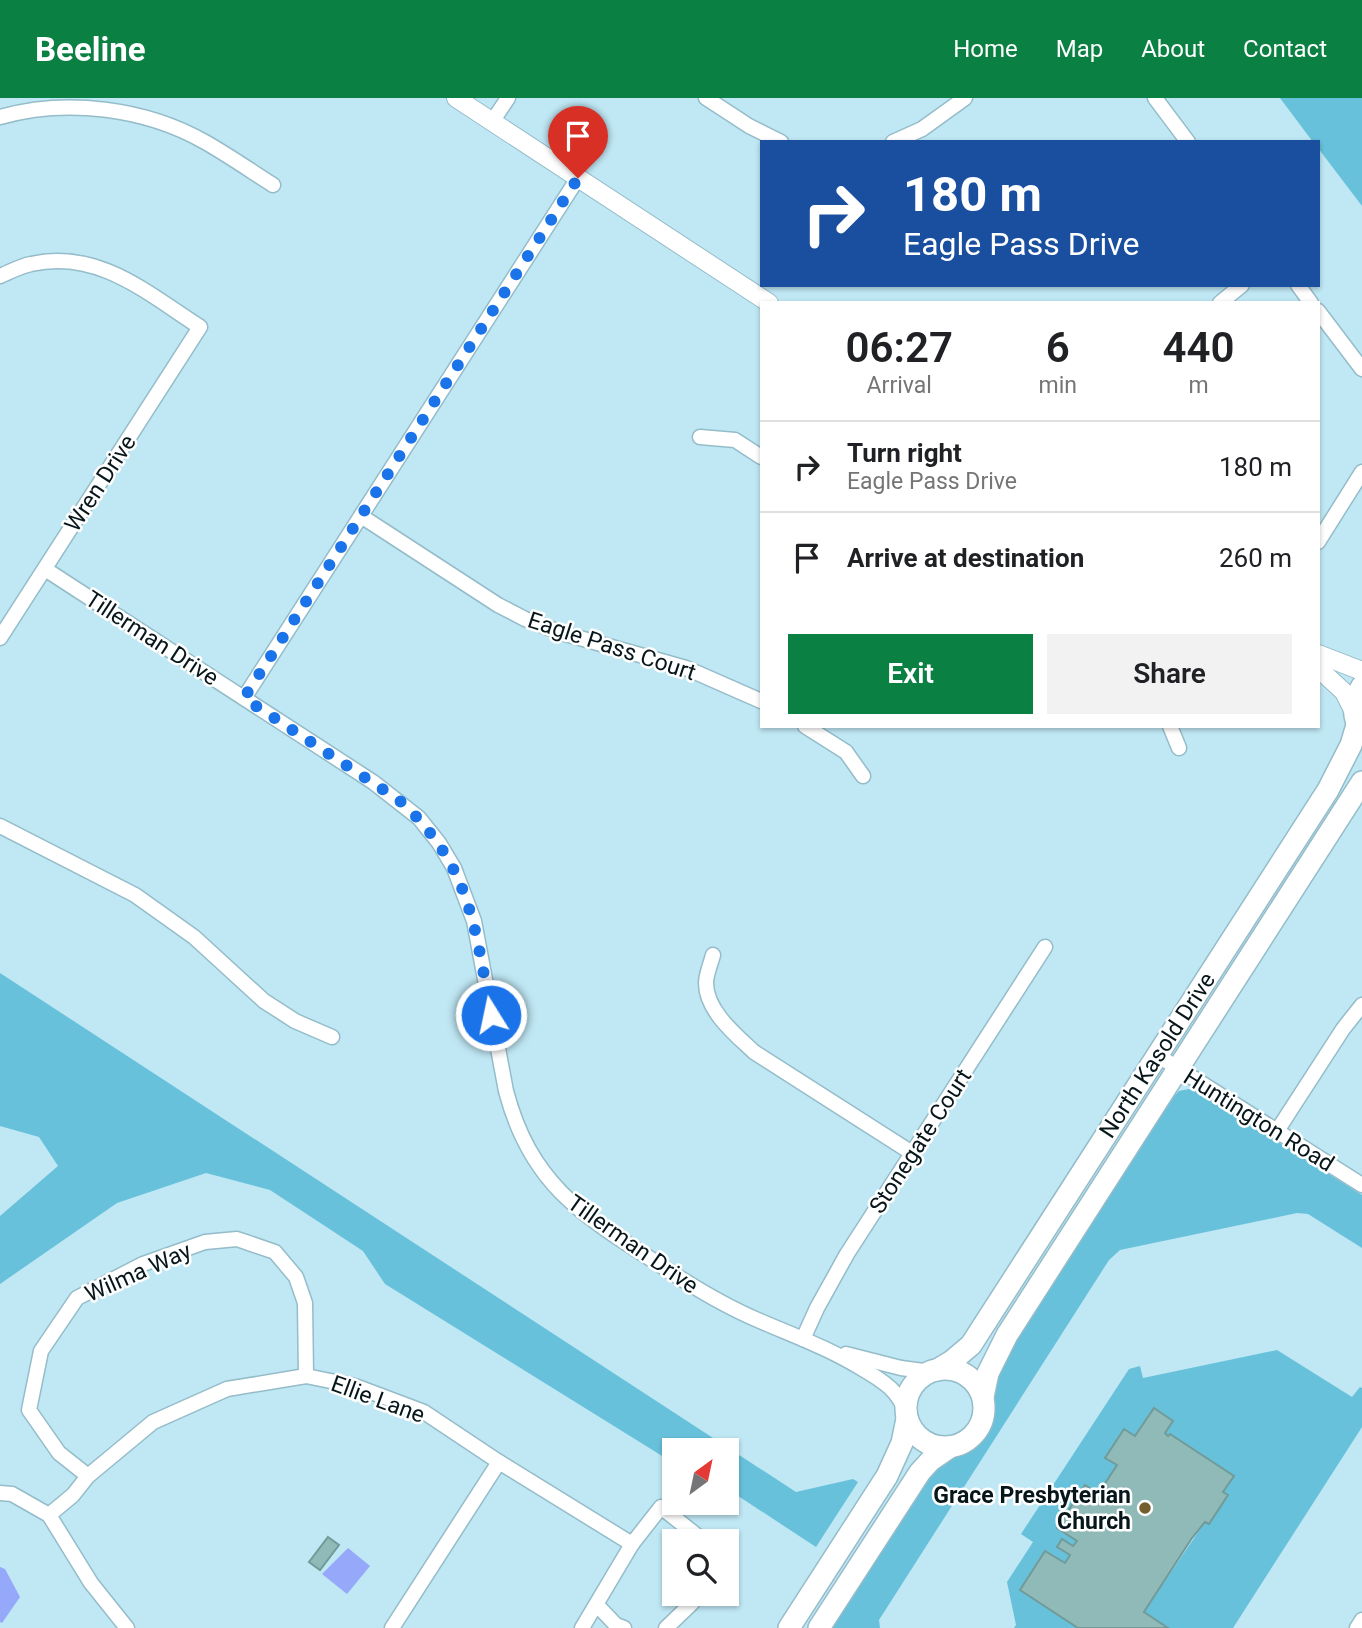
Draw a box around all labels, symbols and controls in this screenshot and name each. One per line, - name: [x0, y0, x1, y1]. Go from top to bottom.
- text: Beeline: [35, 30, 146, 69]
- text: Home: [953, 35, 1018, 63]
- text: Map: [1056, 35, 1103, 63]
- text: About: [1141, 35, 1205, 63]
- text: Contact: [1243, 35, 1327, 63]
- pin: [548, 106, 608, 178]
- icon: arrive: [559, 117, 597, 155]
- text: 180 m: [903, 166, 1042, 223]
- icon: right: [788, 168, 879, 259]
- text: Eagle Pass Drive: [903, 225, 1140, 263]
- text: 06:27: [846, 323, 953, 372]
- text: 6: [1046, 323, 1070, 372]
- text: 440: [1162, 323, 1234, 372]
- text: Arrival: [867, 372, 932, 399]
- text: min: [1038, 372, 1077, 399]
- text: m: [1188, 372, 1209, 399]
- street label: Wren Drive: [59, 430, 142, 537]
- text: Turn right: [847, 438, 962, 468]
- icon: right: [788, 448, 826, 486]
- text: 180 m: [1219, 452, 1292, 482]
- text: Eagle Pass Drive: [847, 468, 1017, 495]
- icon: arrive: [788, 539, 826, 577]
- text: Arrive at destination: [847, 543, 1084, 573]
- text: 260 m: [1219, 543, 1292, 573]
- street label: Tillerman Drive: [80, 585, 223, 691]
- street label: Eagle Pass Court: [524, 607, 699, 686]
- button: Exit: [788, 634, 1033, 714]
- button: Share: [1047, 634, 1292, 714]
- street label: North Kasold Drive: [1094, 968, 1221, 1143]
- position arrow: [454, 978, 528, 1052]
- street label: Huntington Road: [1179, 1063, 1339, 1177]
- street label: Stonegate Court: [864, 1064, 977, 1218]
- street label: Tillerman Drive: [562, 1189, 703, 1299]
- street label: Wilma Way: [81, 1237, 196, 1308]
- street label: Ellie Lane: [327, 1370, 428, 1429]
- north arrow: [662, 1438, 738, 1516]
- map controls: [662, 1438, 739, 1606]
- place label: Grace Presbyterian Church: [933, 1482, 1131, 1535]
- marker: Grace Presbyterian Church: [1137, 1500, 1153, 1516]
- button: search: [662, 1529, 739, 1606]

